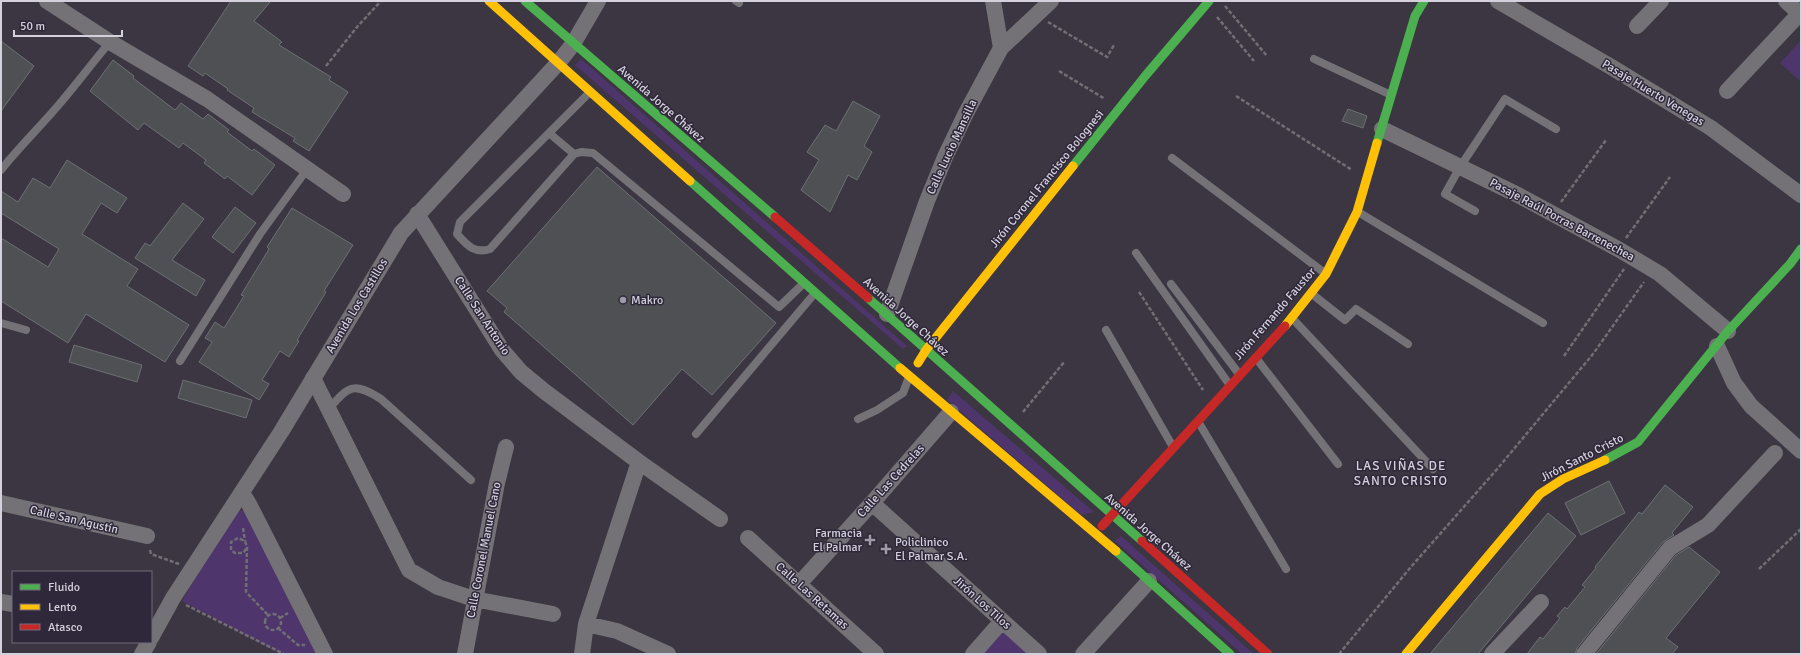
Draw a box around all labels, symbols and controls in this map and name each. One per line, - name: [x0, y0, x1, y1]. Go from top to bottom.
- scale bar: [14, 12, 122, 38]
- text: 50 m: [20, 19, 45, 34]
- street label: Pasaje Huerto Venegas: [1599, 57, 1707, 129]
- street label: Avenida Jorge Chávez: [614, 62, 708, 146]
- street label: Calle Lucio Mansilla: [923, 97, 981, 197]
- street label: Jirón Coronel Francisco Bolognesi: [987, 107, 1107, 251]
- street label: Pasaje Raúl Porras Barrenechea: [1487, 175, 1637, 265]
- street label: Avenida Los Castillos: [323, 256, 391, 356]
- street label: Jirón Fernando Faustor: [1231, 264, 1320, 363]
- street label: Calle San Antonio: [451, 274, 513, 358]
- street label: Avenida Jorge Chávez: [860, 274, 952, 360]
- place label: Makro: [631, 293, 663, 308]
- marker: Makro: [618, 295, 628, 305]
- street label: Jirón Santo Cristo: [1538, 431, 1626, 485]
- street label: Calle Las Cedrelas: [854, 441, 928, 521]
- district label: LAS VIÑAS DE SANTO CRISTO: [1354, 458, 1448, 489]
- street label: Calle Coronel Manuel Cano: [463, 481, 505, 619]
- street label: Avenida Jorge Chávez: [1101, 490, 1195, 574]
- street label: Calle San Agustín: [28, 503, 120, 537]
- place label: Farmacia El Palmar: [813, 526, 863, 555]
- marker: Farmacia El Palmar: [865, 535, 875, 545]
- place label: Policlinico El Palmar S.A.: [895, 535, 968, 564]
- marker: Policlinico El Palmar S.A.: [880, 543, 892, 555]
- street label: Calle Las Retamas: [772, 559, 852, 633]
- legend: [12, 571, 152, 643]
- street label: Jirón Los Tilos: [950, 573, 1014, 633]
- text: Fluido: [48, 580, 80, 595]
- text: Lento: [48, 600, 77, 615]
- text: Atasco: [48, 620, 83, 635]

